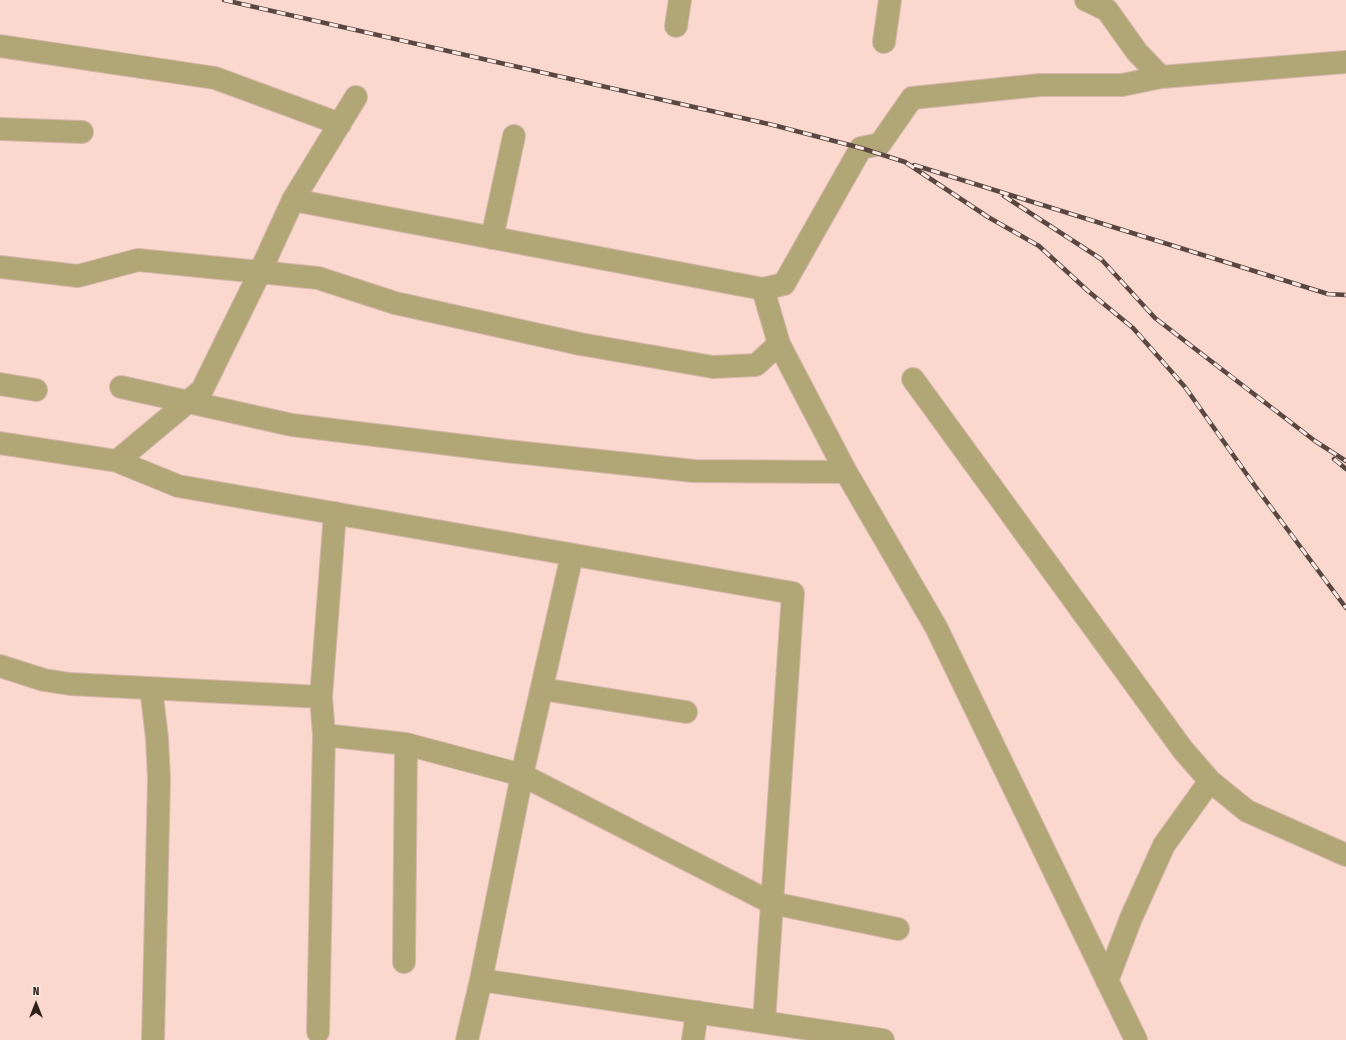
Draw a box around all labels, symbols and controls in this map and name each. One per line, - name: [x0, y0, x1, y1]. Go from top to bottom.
- north arrow: [16, 984, 56, 1024]
- text: N: [33, 985, 39, 998]

